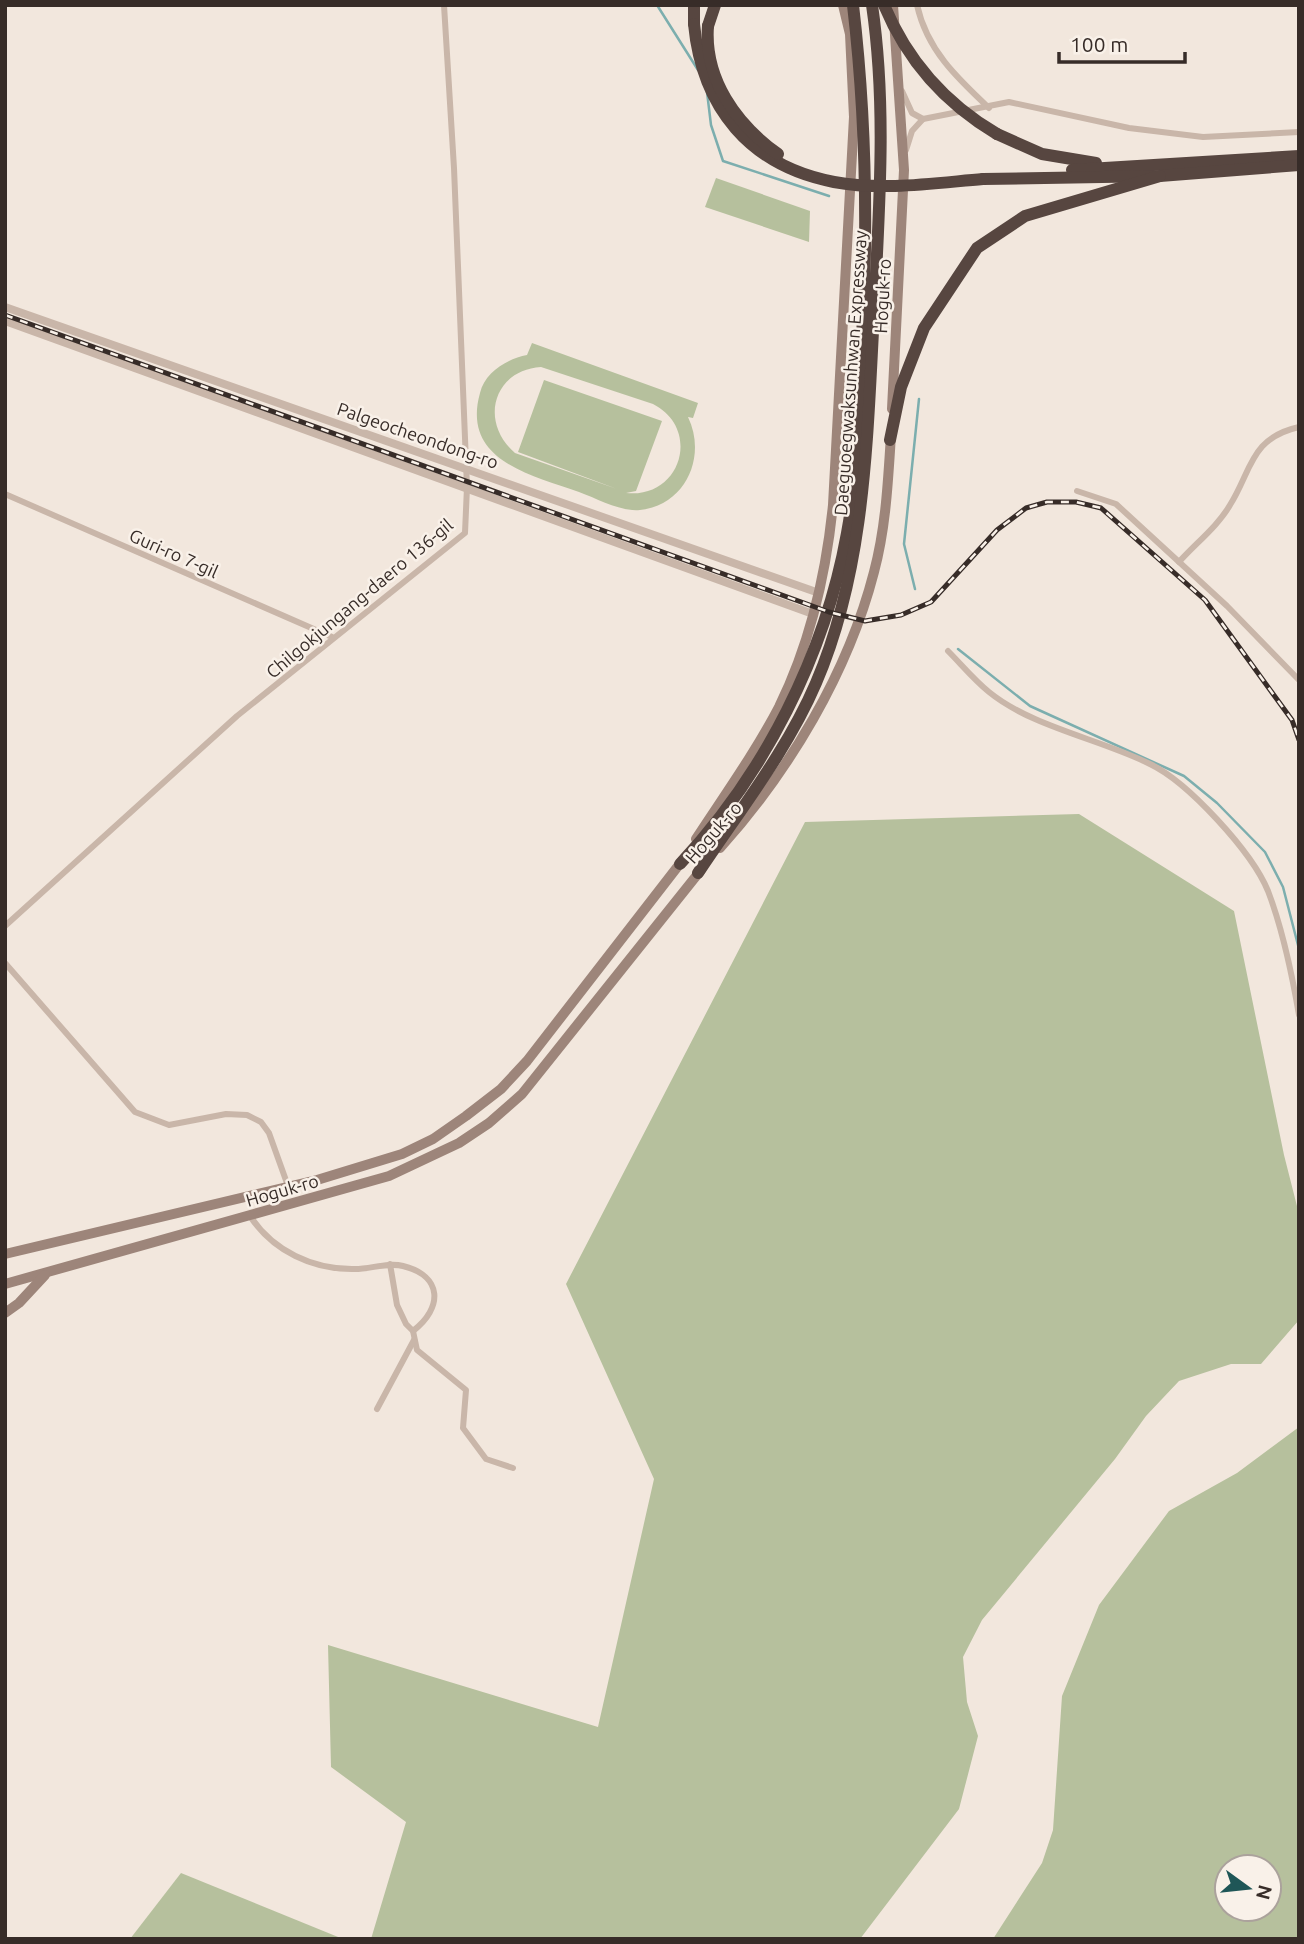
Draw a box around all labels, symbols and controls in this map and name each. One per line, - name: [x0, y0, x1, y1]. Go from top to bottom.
- scale bar: [1059, 21, 1185, 65]
- text: 100 m: [1070, 32, 1128, 56]
- street label: Daeguoegwaksunhwan Expressway: [830, 229, 870, 516]
- street label: Hoguk-ro: [870, 258, 894, 334]
- street label: Palgeocheondong-ro: [335, 398, 501, 472]
- street label: Chilgokjungang-daero 136-gil: [262, 514, 456, 682]
- street label: Guri-ro 7-gil: [127, 525, 222, 582]
- street label: Hoguk-ro: [681, 797, 745, 867]
- street label: Hoguk-ro: [243, 1170, 321, 1210]
- north arrow: [1213, 1853, 1283, 1923]
- text: N: [1252, 1883, 1277, 1902]

